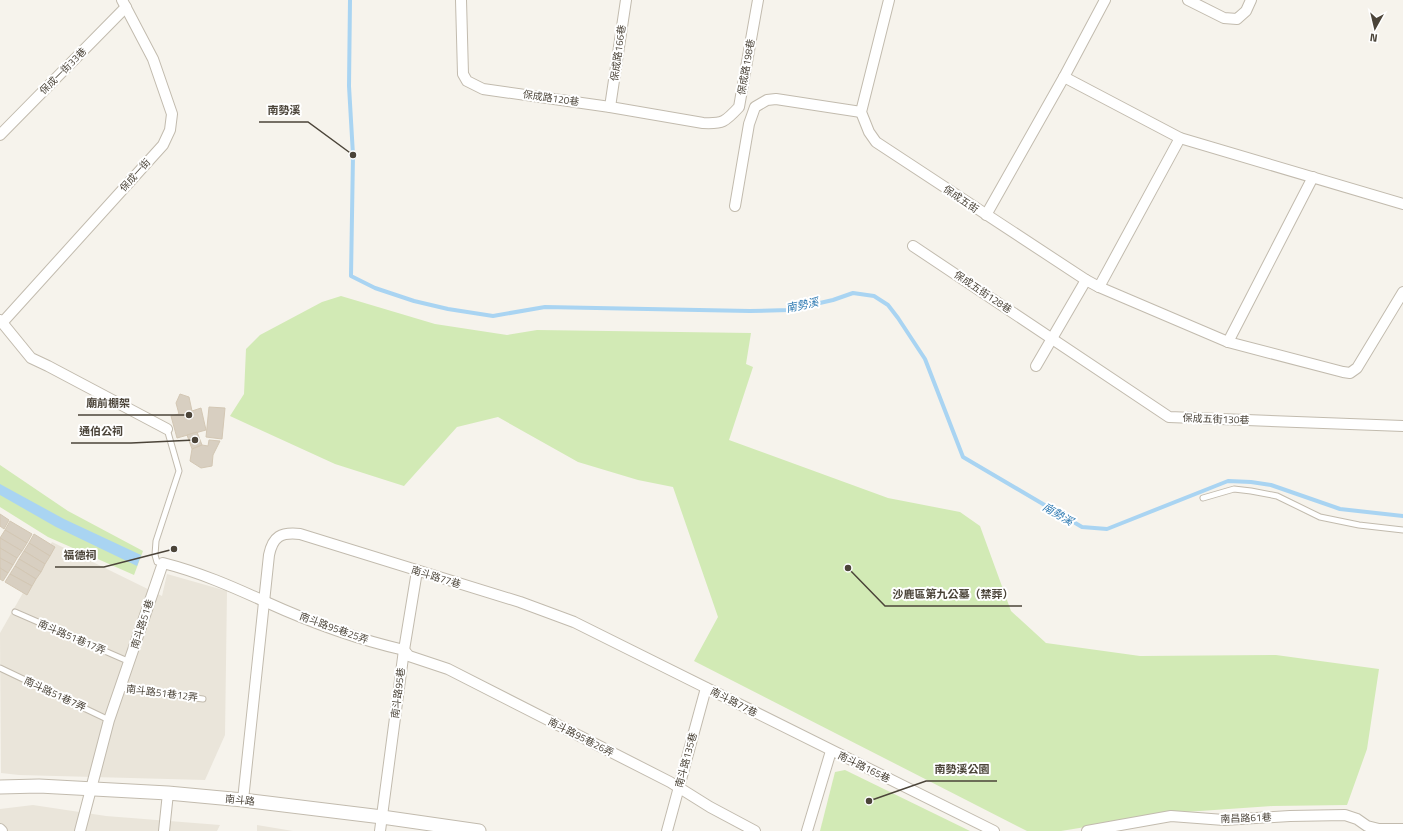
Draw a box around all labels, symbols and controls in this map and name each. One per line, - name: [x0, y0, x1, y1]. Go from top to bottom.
- north arrow: [1355, 8, 1395, 48]
- street label: 保成路166巷: [607, 24, 629, 82]
- text: N: [1369, 29, 1378, 46]
- street label: 保成路198巷: [734, 38, 758, 96]
- street label: 保成一街33巷: [36, 44, 90, 98]
- street label: 保成路120巷: [522, 87, 580, 109]
- callout: 南勢溪: [259, 99, 308, 122]
- text: 南勢溪: [268, 102, 301, 118]
- street label: 保成一街: [116, 155, 154, 195]
- street label: 保成五街: [940, 182, 982, 216]
- street label: 保成五街128巷: [951, 267, 1015, 317]
- water label: 南勢溪: [784, 293, 822, 316]
- callout: 廟前棚架: [78, 392, 138, 415]
- text: 廟前棚架: [86, 395, 130, 411]
- street label: 保成五街130巷: [1182, 410, 1250, 428]
- callout: 通伯公祠: [71, 420, 131, 443]
- text: 通伯公祠: [79, 423, 123, 439]
- water label: 南勢溪: [1040, 499, 1078, 530]
- callout: 福德祠: [55, 544, 104, 567]
- text: 福德祠: [64, 547, 97, 563]
- street label: 南斗路77巷: [409, 562, 463, 592]
- callout: 沙鹿區第九公墓（禁葬）: [885, 583, 1022, 606]
- text: 沙鹿區第九公墓（禁葬）: [893, 586, 1014, 602]
- street label: 南斗路51巷: [127, 597, 157, 651]
- street label: 南斗路95巷25弄: [297, 609, 371, 647]
- street label: 南斗路51巷17弄: [36, 616, 108, 658]
- street label: 南斗路95巷: [387, 667, 409, 719]
- street label: 南斗路51巷7弄: [22, 673, 88, 715]
- street label: 南斗路51巷12弄: [125, 681, 199, 705]
- street label: 南斗路77巷: [708, 684, 760, 720]
- street label: 南斗路95巷26弄: [545, 714, 617, 760]
- street label: 南斗路135巷: [671, 731, 701, 789]
- street label: 南斗路165巷: [835, 748, 893, 786]
- callout: 南勢溪公園: [926, 758, 997, 781]
- text: 南勢溪公園: [935, 761, 990, 777]
- street label: 南斗路: [224, 791, 256, 809]
- street label: 南昌路61巷: [1220, 810, 1272, 826]

